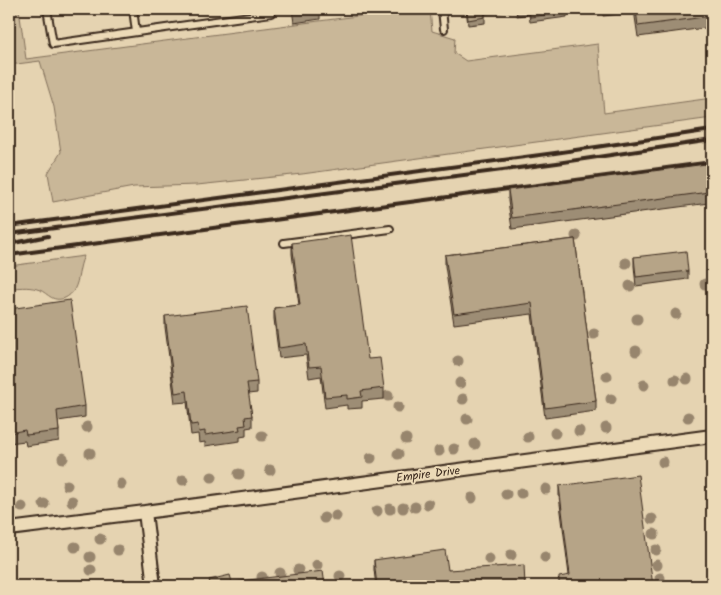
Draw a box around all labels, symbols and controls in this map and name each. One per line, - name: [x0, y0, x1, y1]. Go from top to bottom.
- street label: Empire Drive: [395, 461, 462, 488]

